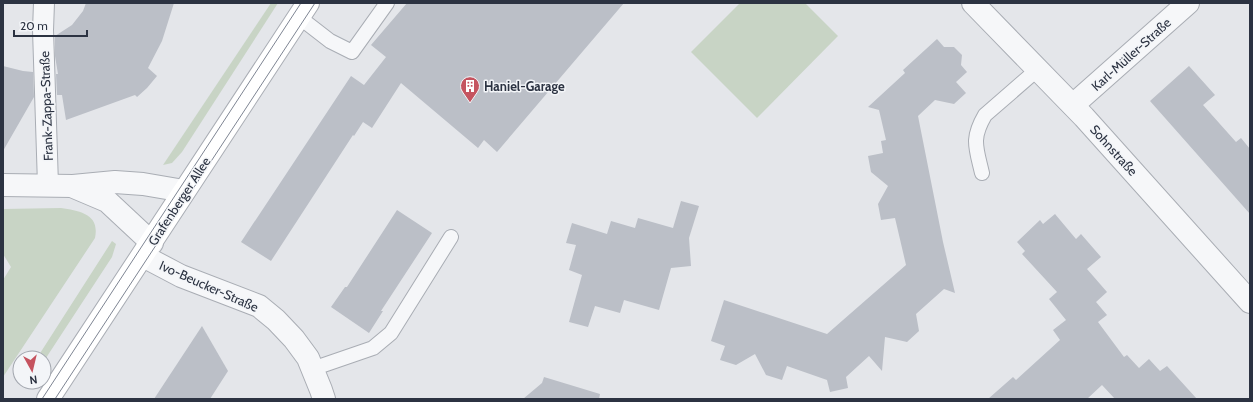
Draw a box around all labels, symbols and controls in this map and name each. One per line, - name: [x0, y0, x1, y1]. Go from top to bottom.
- scale bar: [14, 12, 87, 38]
- street label: Karl-Müller-Straße: [1088, 14, 1174, 94]
- text: 20 m: [20, 18, 48, 33]
- street label: Frank-Zappa-Straße: [36, 50, 56, 161]
- building icon: Haniel-Garage: [459, 75, 481, 103]
- place label: Haniel-Garage: [484, 78, 565, 94]
- street label: Sohnstraße: [1087, 121, 1141, 179]
- street label: Grafenberger Allee: [144, 153, 214, 248]
- street label: Ivo-Beucker-Straße: [157, 257, 261, 315]
- north arrow: [12, 350, 52, 390]
- text: N: [29, 372, 38, 387]

